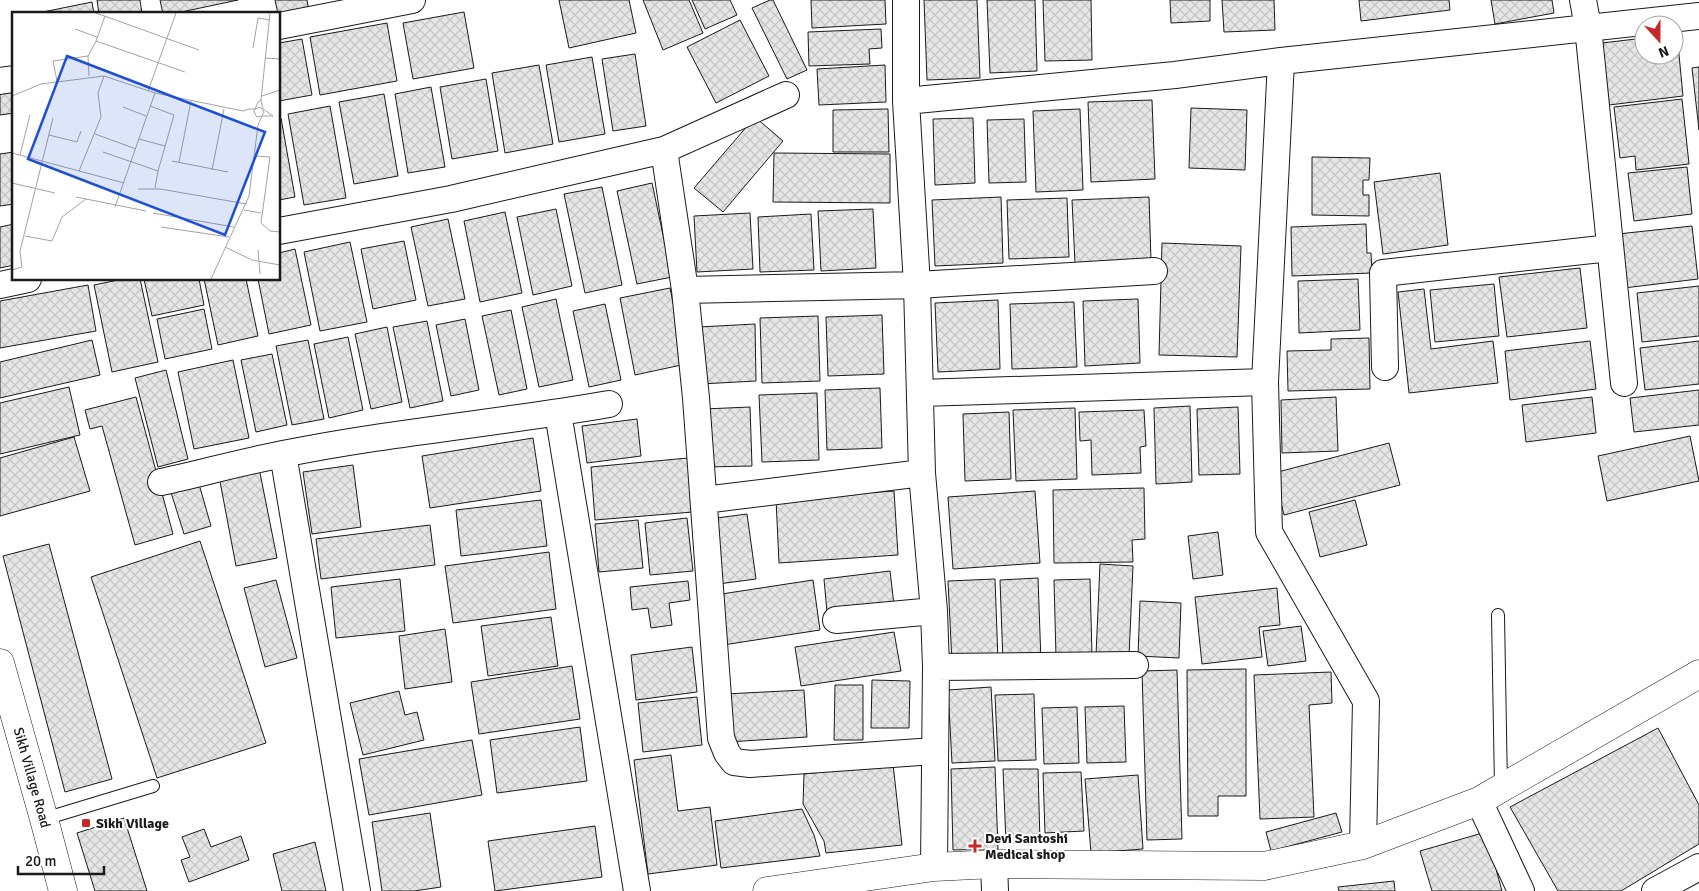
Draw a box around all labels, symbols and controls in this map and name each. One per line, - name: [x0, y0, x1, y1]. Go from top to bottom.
- inset map: [12, 12, 280, 280]
- north arrow: [1634, 15, 1684, 65]
- text: N: [1656, 42, 1671, 61]
- street label: Sikh Village Road: [10, 725, 54, 830]
- place label: Sikh Village: [96, 815, 169, 832]
- marker: Sikh Village: [80, 817, 92, 829]
- place label: Devi Santoshi Medical shop: [985, 830, 1068, 863]
- marker: Devi Santoshi Medical shop: [969, 840, 981, 852]
- scale bar: [18, 844, 104, 876]
- text: 20 m: [25, 852, 56, 870]

